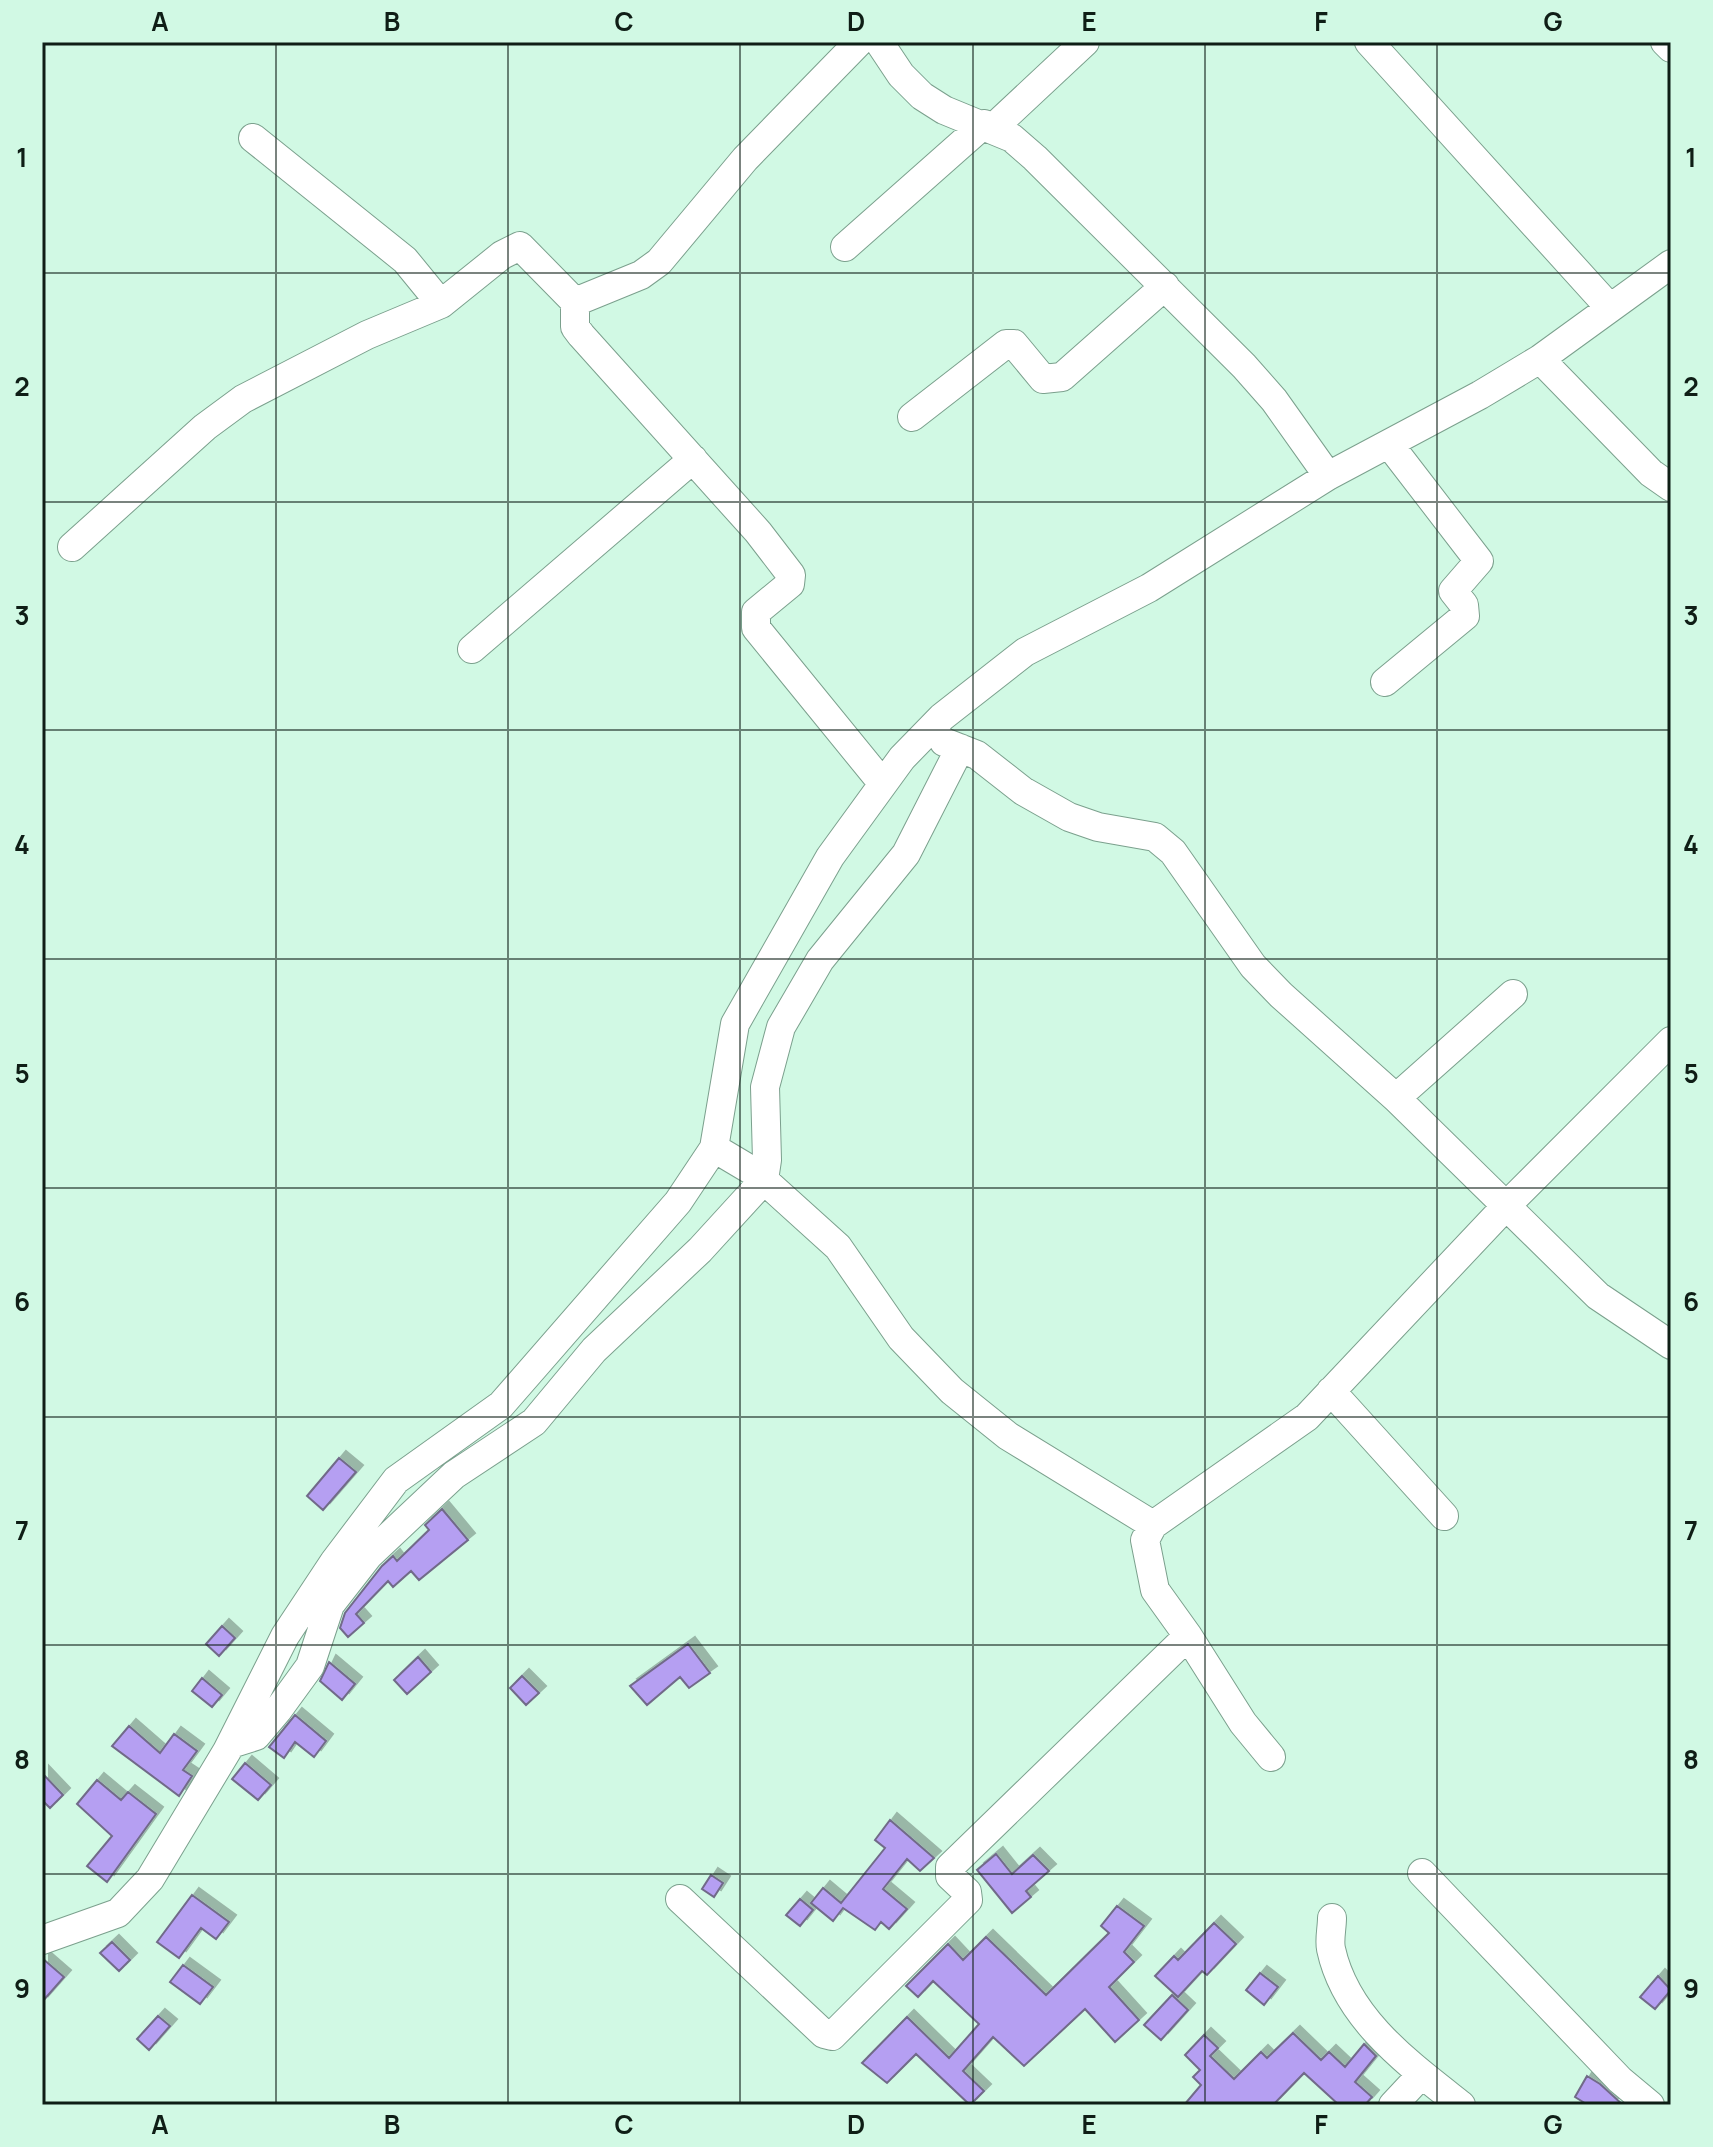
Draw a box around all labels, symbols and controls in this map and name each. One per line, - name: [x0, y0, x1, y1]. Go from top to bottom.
- text: A: [151, 3, 169, 39]
- text: B: [384, 3, 400, 39]
- text: C: [614, 3, 634, 39]
- text: D: [847, 3, 865, 39]
- text: E: [1081, 3, 1097, 39]
- text: F: [1314, 3, 1328, 39]
- text: G: [1543, 3, 1563, 39]
- text: 1: [16, 139, 28, 175]
- text: 1: [1685, 139, 1697, 175]
- text: 2: [14, 368, 30, 404]
- text: 2: [1683, 368, 1699, 404]
- text: 3: [14, 597, 30, 633]
- text: 3: [1683, 597, 1699, 633]
- text: 4: [14, 826, 30, 862]
- text: 4: [1683, 826, 1699, 862]
- text: 5: [14, 1055, 30, 1091]
- text: 5: [1683, 1055, 1699, 1091]
- text: 6: [14, 1283, 30, 1319]
- text: 6: [1683, 1283, 1699, 1319]
- text: 7: [15, 1512, 29, 1548]
- text: 7: [1684, 1512, 1698, 1548]
- text: 8: [14, 1741, 30, 1777]
- text: 8: [1683, 1741, 1699, 1777]
- text: 9: [14, 1970, 30, 2006]
- text: 9: [1683, 1970, 1699, 2006]
- text: A: [151, 2106, 169, 2142]
- text: B: [384, 2106, 400, 2142]
- text: C: [614, 2106, 634, 2142]
- text: D: [847, 2106, 865, 2142]
- text: E: [1081, 2106, 1097, 2142]
- text: F: [1314, 2106, 1328, 2142]
- text: G: [1543, 2106, 1563, 2142]

